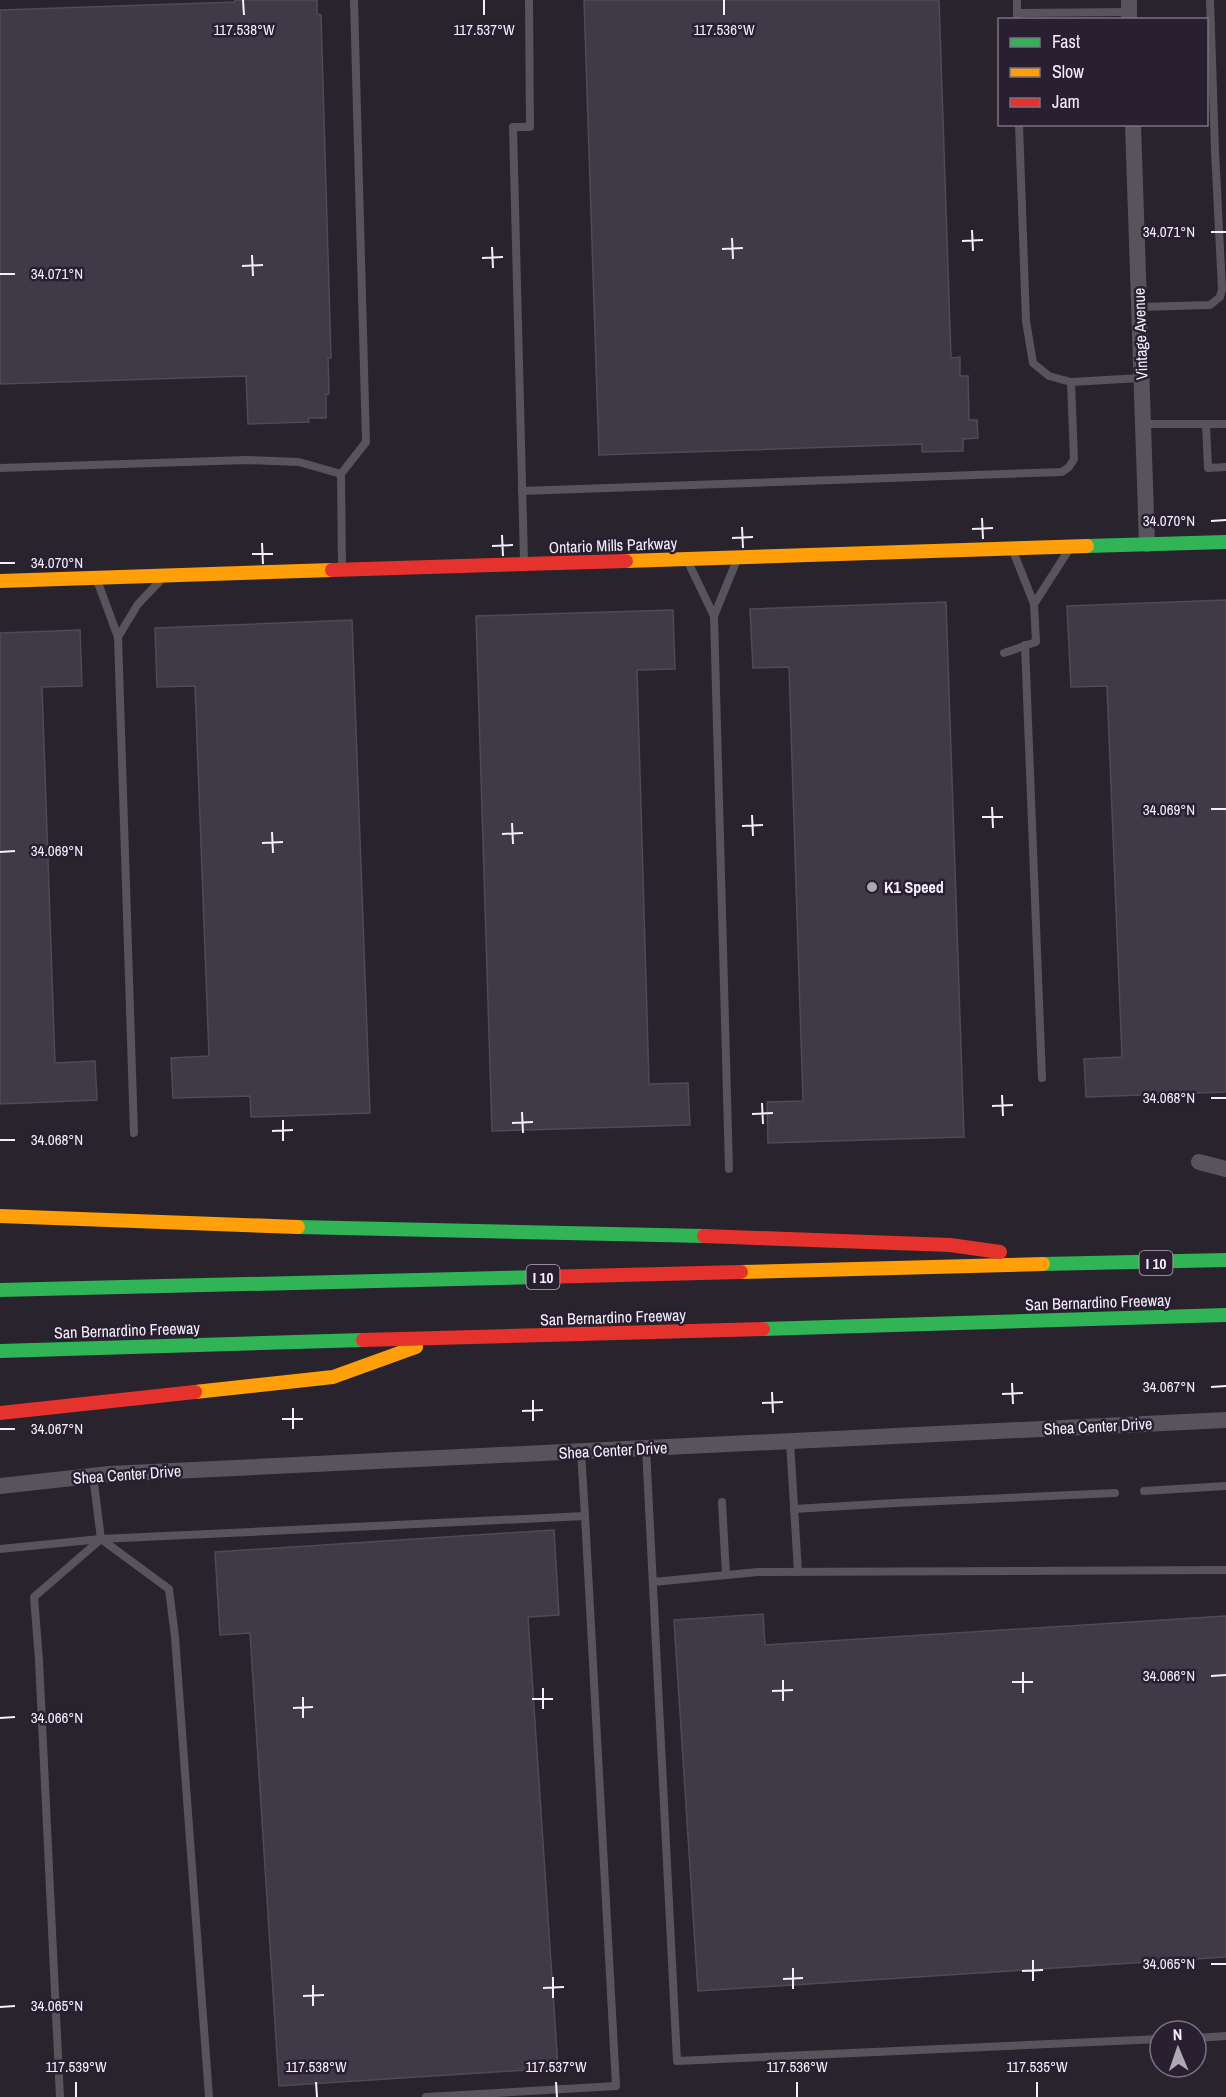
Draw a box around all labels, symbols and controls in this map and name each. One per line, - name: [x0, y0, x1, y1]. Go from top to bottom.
- legend: [998, 18, 1208, 126]
- text: 117.538°W: [213, 19, 275, 40]
- text: 117.537°W: [453, 19, 515, 40]
- text: 117.536°W: [693, 19, 755, 40]
- text: Fast: [1052, 29, 1080, 54]
- text: Slow: [1052, 59, 1084, 84]
- text: Jam: [1052, 89, 1080, 114]
- text: 34.071°N: [1143, 221, 1195, 242]
- text: 34.071°N: [31, 263, 83, 284]
- street label: Vintage Avenue: [1127, 288, 1153, 380]
- text: 34.070°N: [1143, 510, 1195, 531]
- street label: Ontario Mills Parkway: [548, 532, 678, 558]
- text: 34.070°N: [31, 552, 83, 573]
- text: 34.069°N: [1143, 799, 1195, 820]
- text: 34.069°N: [31, 840, 83, 861]
- place label: K1 Speed: [884, 876, 944, 898]
- marker: K1 Speed: [865, 880, 879, 894]
- text: 34.068°N: [1143, 1087, 1195, 1108]
- text: 34.068°N: [31, 1129, 83, 1150]
- road number: I 10: [1140, 1251, 1172, 1275]
- road number: I 10: [526, 1265, 560, 1289]
- street label: San Bernardino Freeway: [1025, 1288, 1172, 1316]
- street label: San Bernardino Freeway: [540, 1303, 687, 1331]
- street label: San Bernardino Freeway: [54, 1316, 201, 1344]
- text: 34.067°N: [1143, 1376, 1195, 1397]
- street label: Shea Center Drive: [1043, 1412, 1153, 1440]
- text: 34.067°N: [31, 1418, 83, 1439]
- street label: Shea Center Drive: [558, 1436, 668, 1464]
- street label: Shea Center Drive: [72, 1459, 182, 1489]
- text: 34.066°N: [1143, 1665, 1195, 1686]
- text: 34.066°N: [31, 1707, 83, 1728]
- text: 34.065°N: [1143, 1953, 1195, 1974]
- text: 34.065°N: [31, 1995, 83, 2016]
- north arrow: [1148, 2019, 1208, 2079]
- text: N: [1172, 2023, 1183, 2045]
- text: 117.539°W: [45, 2056, 107, 2077]
- text: 117.538°W: [285, 2056, 347, 2077]
- text: 117.537°W: [525, 2056, 587, 2077]
- text: 117.536°W: [766, 2056, 828, 2077]
- text: 117.535°W: [1006, 2056, 1068, 2077]

